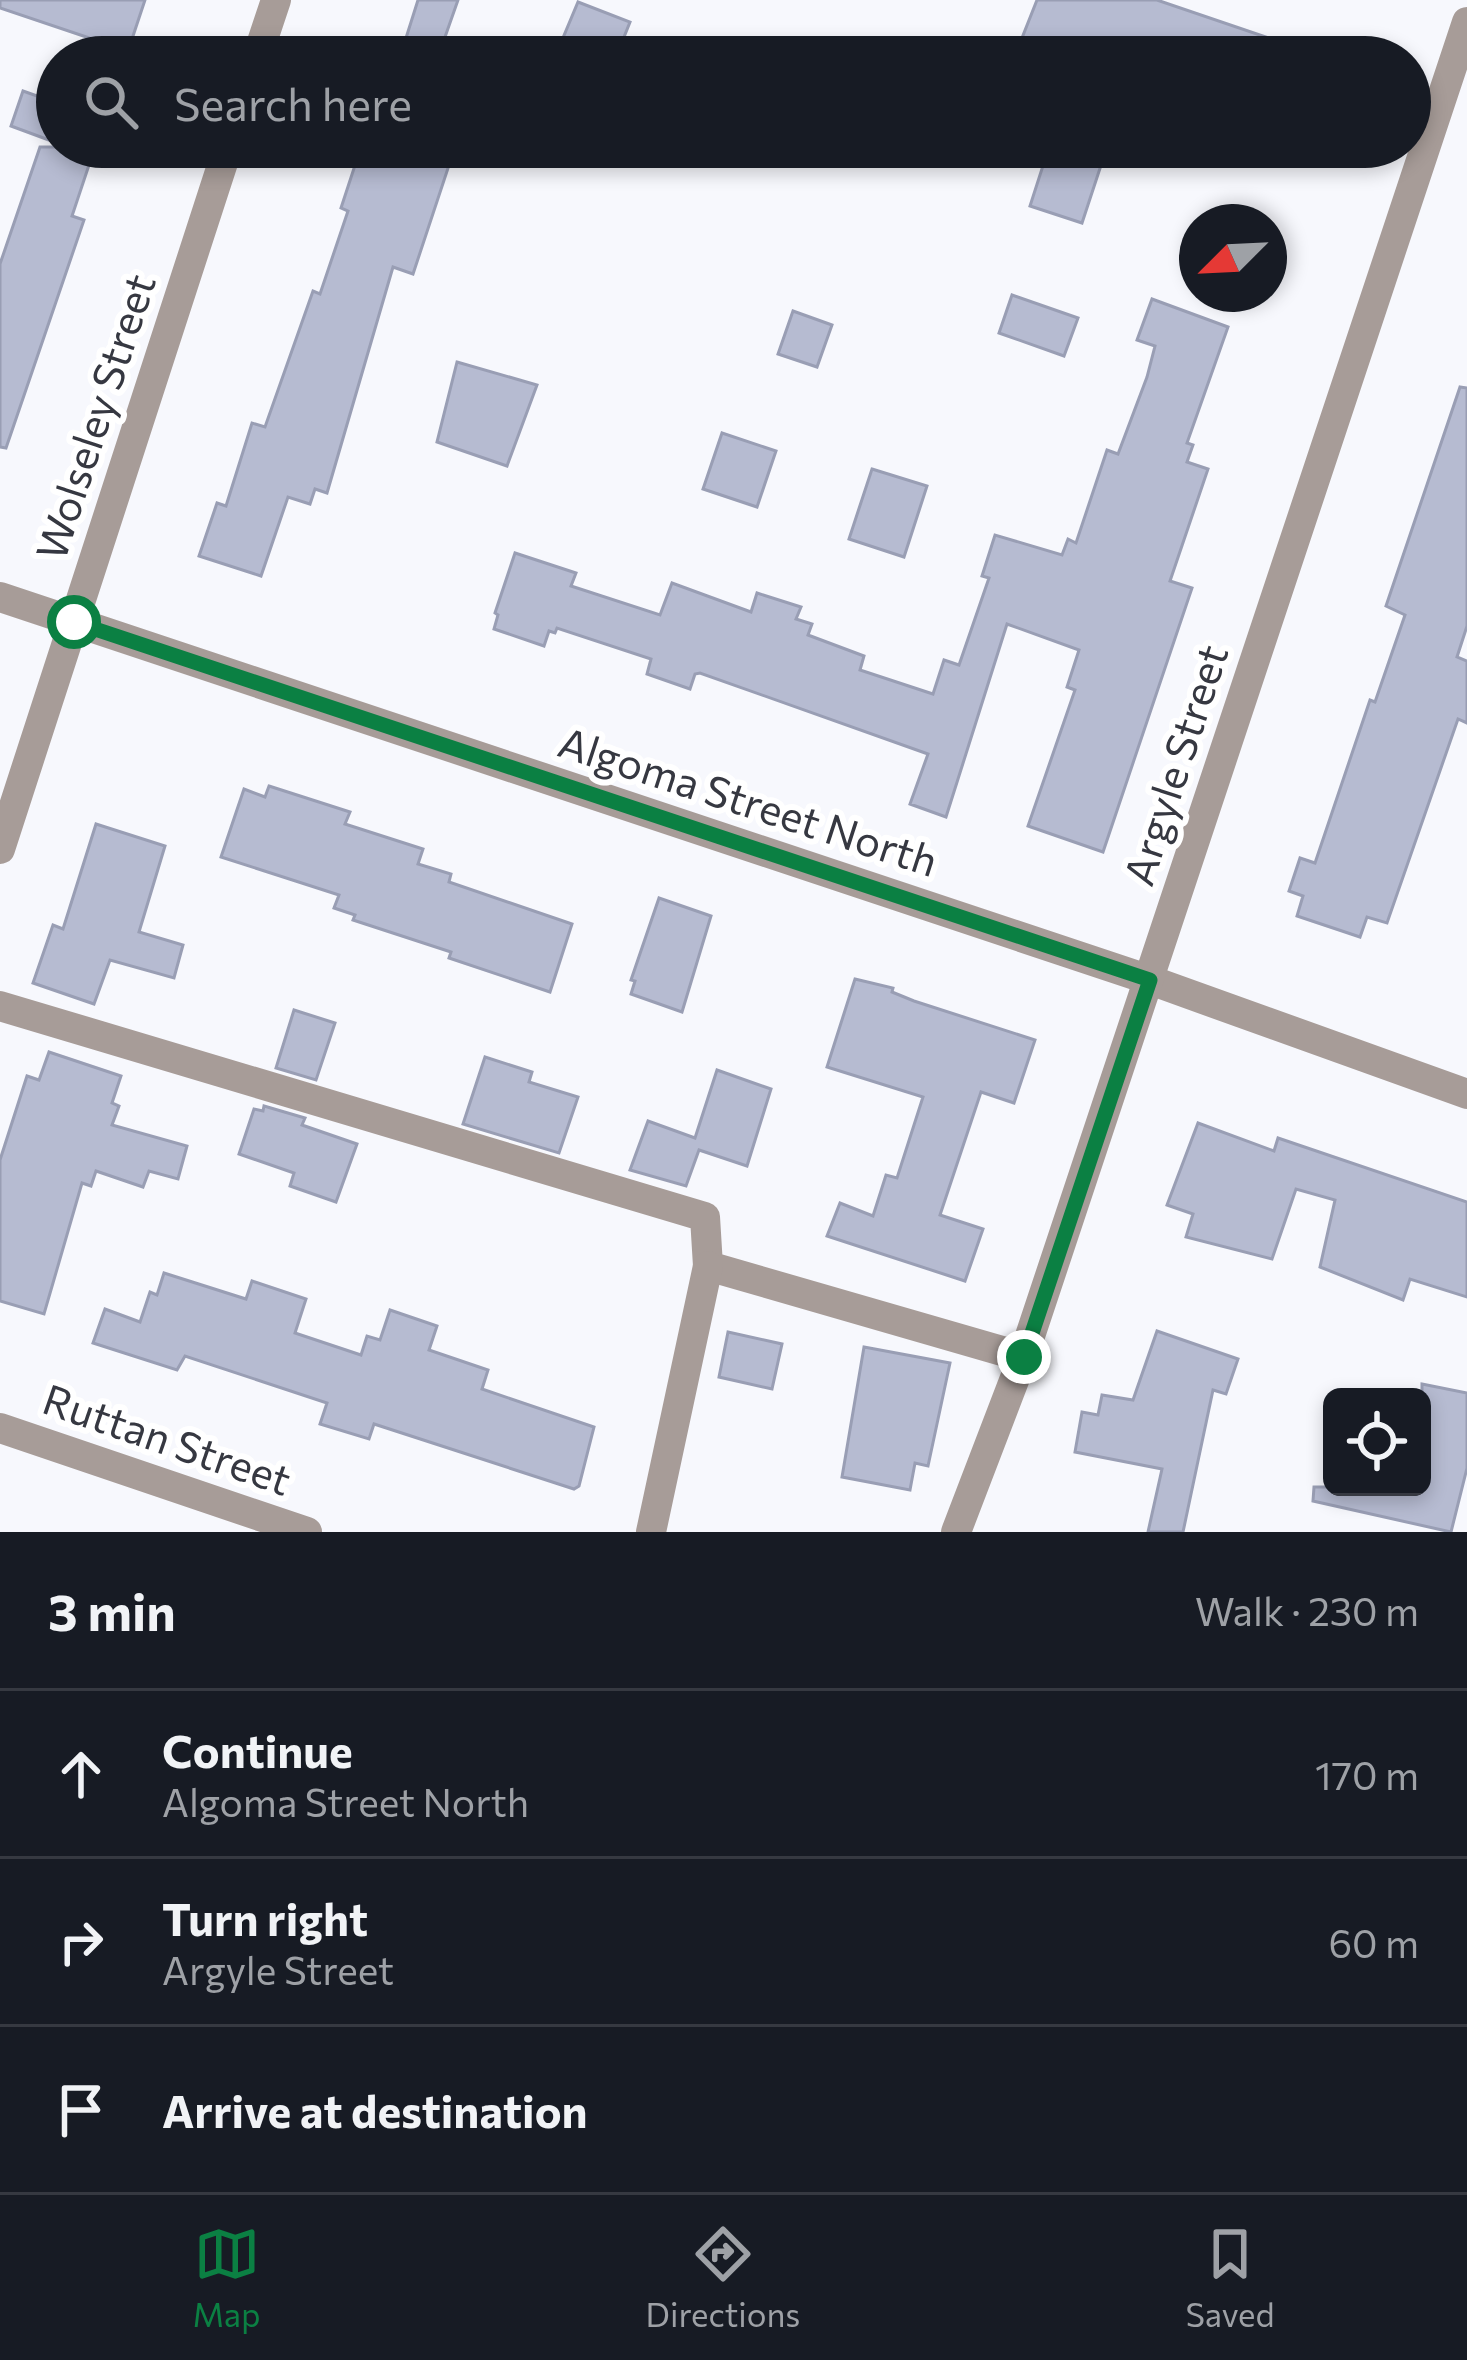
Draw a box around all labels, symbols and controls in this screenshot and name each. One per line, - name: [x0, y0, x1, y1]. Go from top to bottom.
- search box: [36, 36, 1431, 168]
- icon: search: [78, 69, 144, 135]
- text: Search here: [174, 75, 412, 130]
- north arrow: [1179, 204, 1287, 312]
- street label: Wolseley Street: [23, 267, 165, 566]
- route start: [47, 595, 101, 649]
- street label: Argyle Street: [1111, 638, 1237, 891]
- street label: Algoma Street North: [553, 714, 945, 886]
- route end: [997, 1330, 1051, 1384]
- street label: Ruttan Street: [37, 1371, 298, 1505]
- map controls: [1323, 1388, 1431, 1496]
- button: locate: [1323, 1388, 1431, 1496]
- text: 3 min: [48, 1579, 176, 1642]
- text: Walk · 230 m: [1195, 1586, 1419, 1634]
- text: Continue: [162, 1722, 353, 1777]
- icon: ahead: [48, 1741, 114, 1807]
- text: 170 m: [1315, 1750, 1419, 1798]
- text: Algoma Street North: [162, 1777, 529, 1825]
- text: Turn right: [162, 1890, 368, 1945]
- icon: right: [48, 1909, 114, 1975]
- text: 60 m: [1328, 1918, 1419, 1966]
- text: Argyle Street: [162, 1945, 394, 1993]
- icon: arrive: [48, 2077, 114, 2143]
- text: Arrive at destination: [162, 2082, 588, 2137]
- tab: Map: [193, 2221, 261, 2334]
- tab: Directions: [646, 2221, 800, 2334]
- tab: Saved: [1185, 2221, 1274, 2334]

